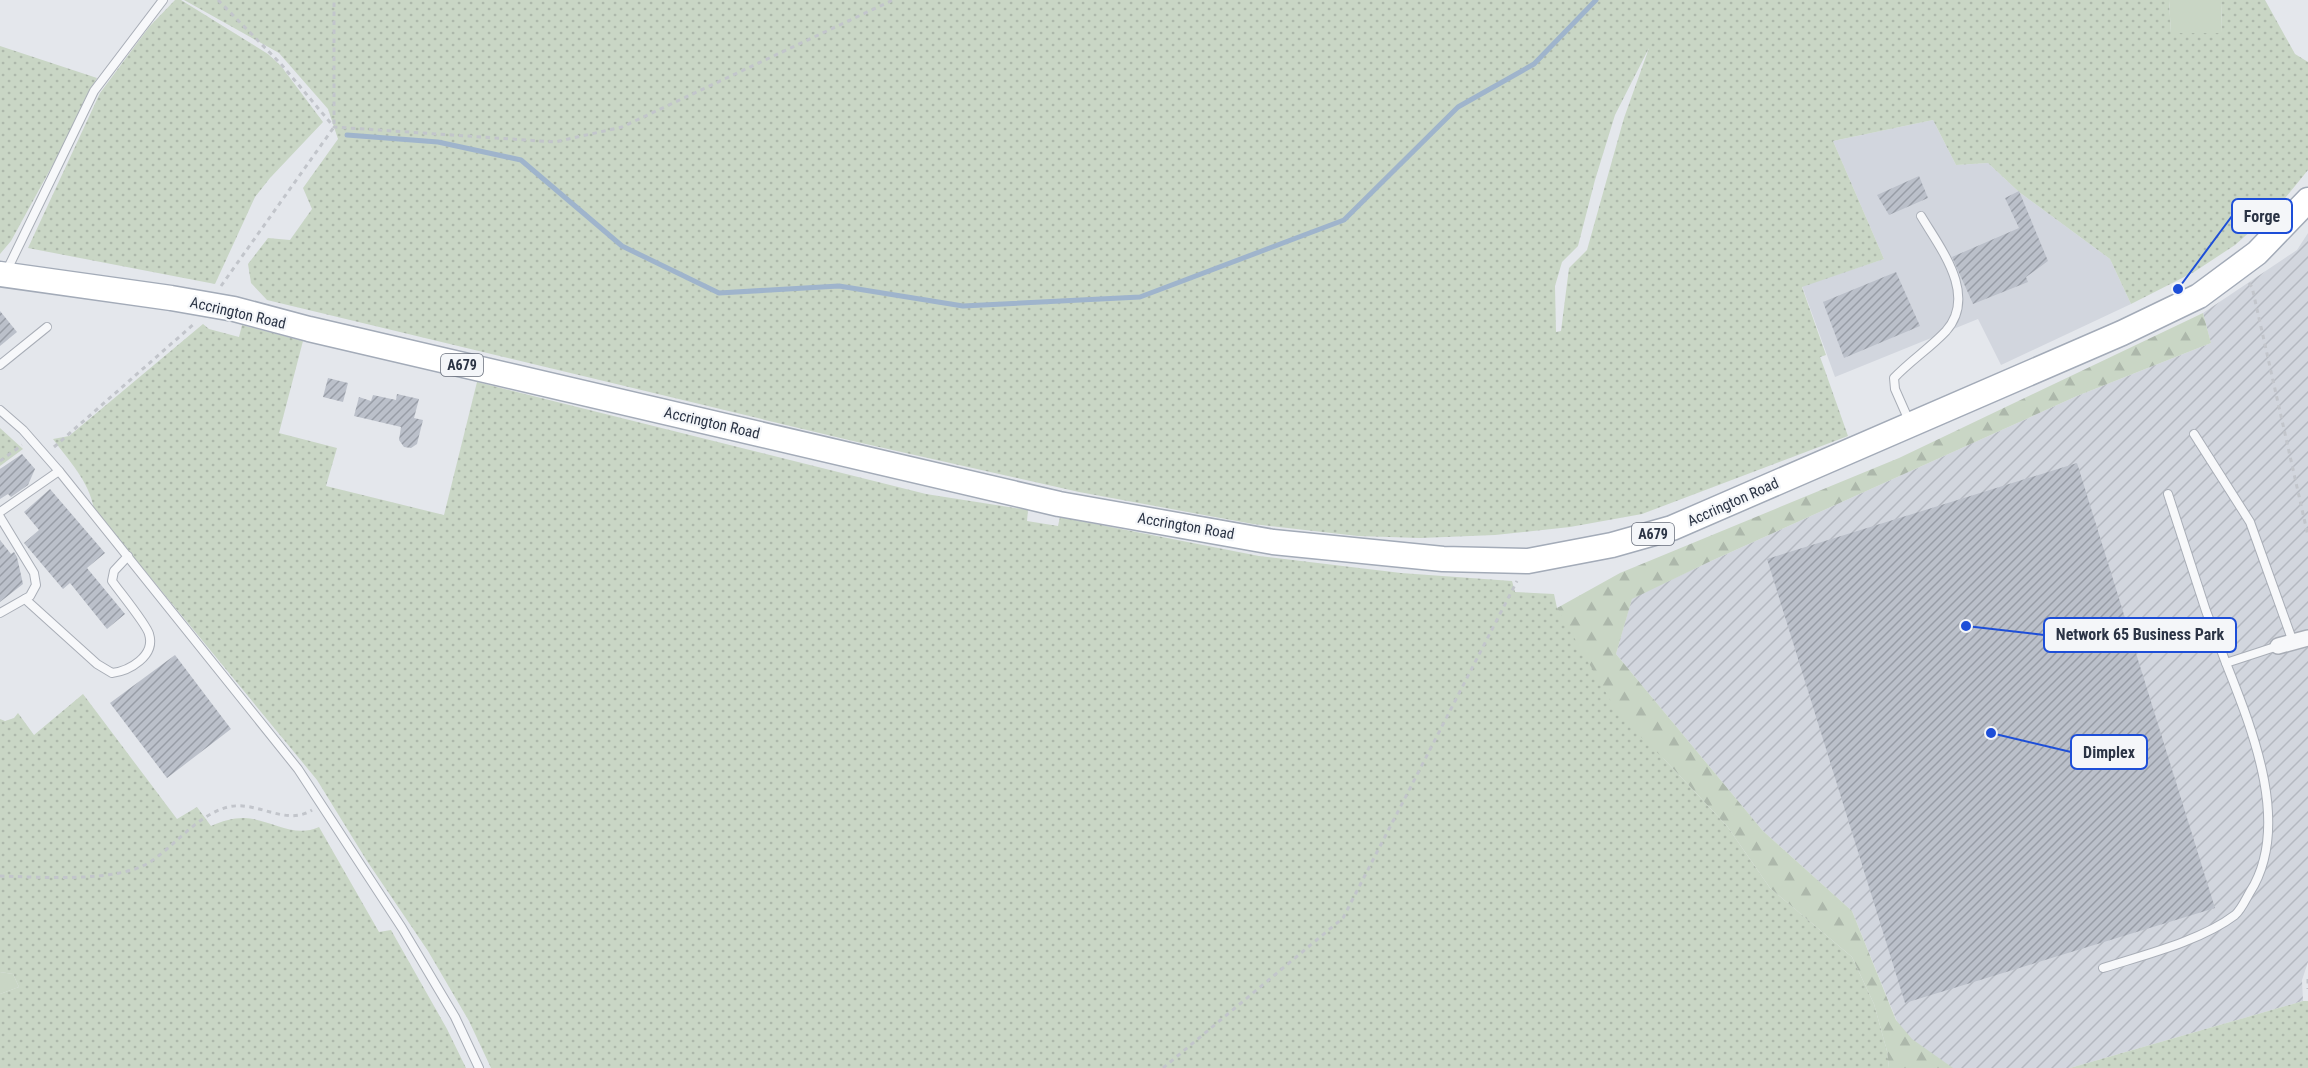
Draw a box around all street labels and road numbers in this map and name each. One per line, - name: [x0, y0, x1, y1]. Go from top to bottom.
- street label: Accrington Road: [188, 293, 288, 333]
- road number: A679: [441, 354, 483, 376]
- street label: Accrington Road: [662, 403, 762, 443]
- street label: Accrington Road: [1685, 474, 1781, 530]
- street label: Accrington Road: [1136, 509, 1236, 543]
- road number: A679: [1632, 523, 1674, 545]

